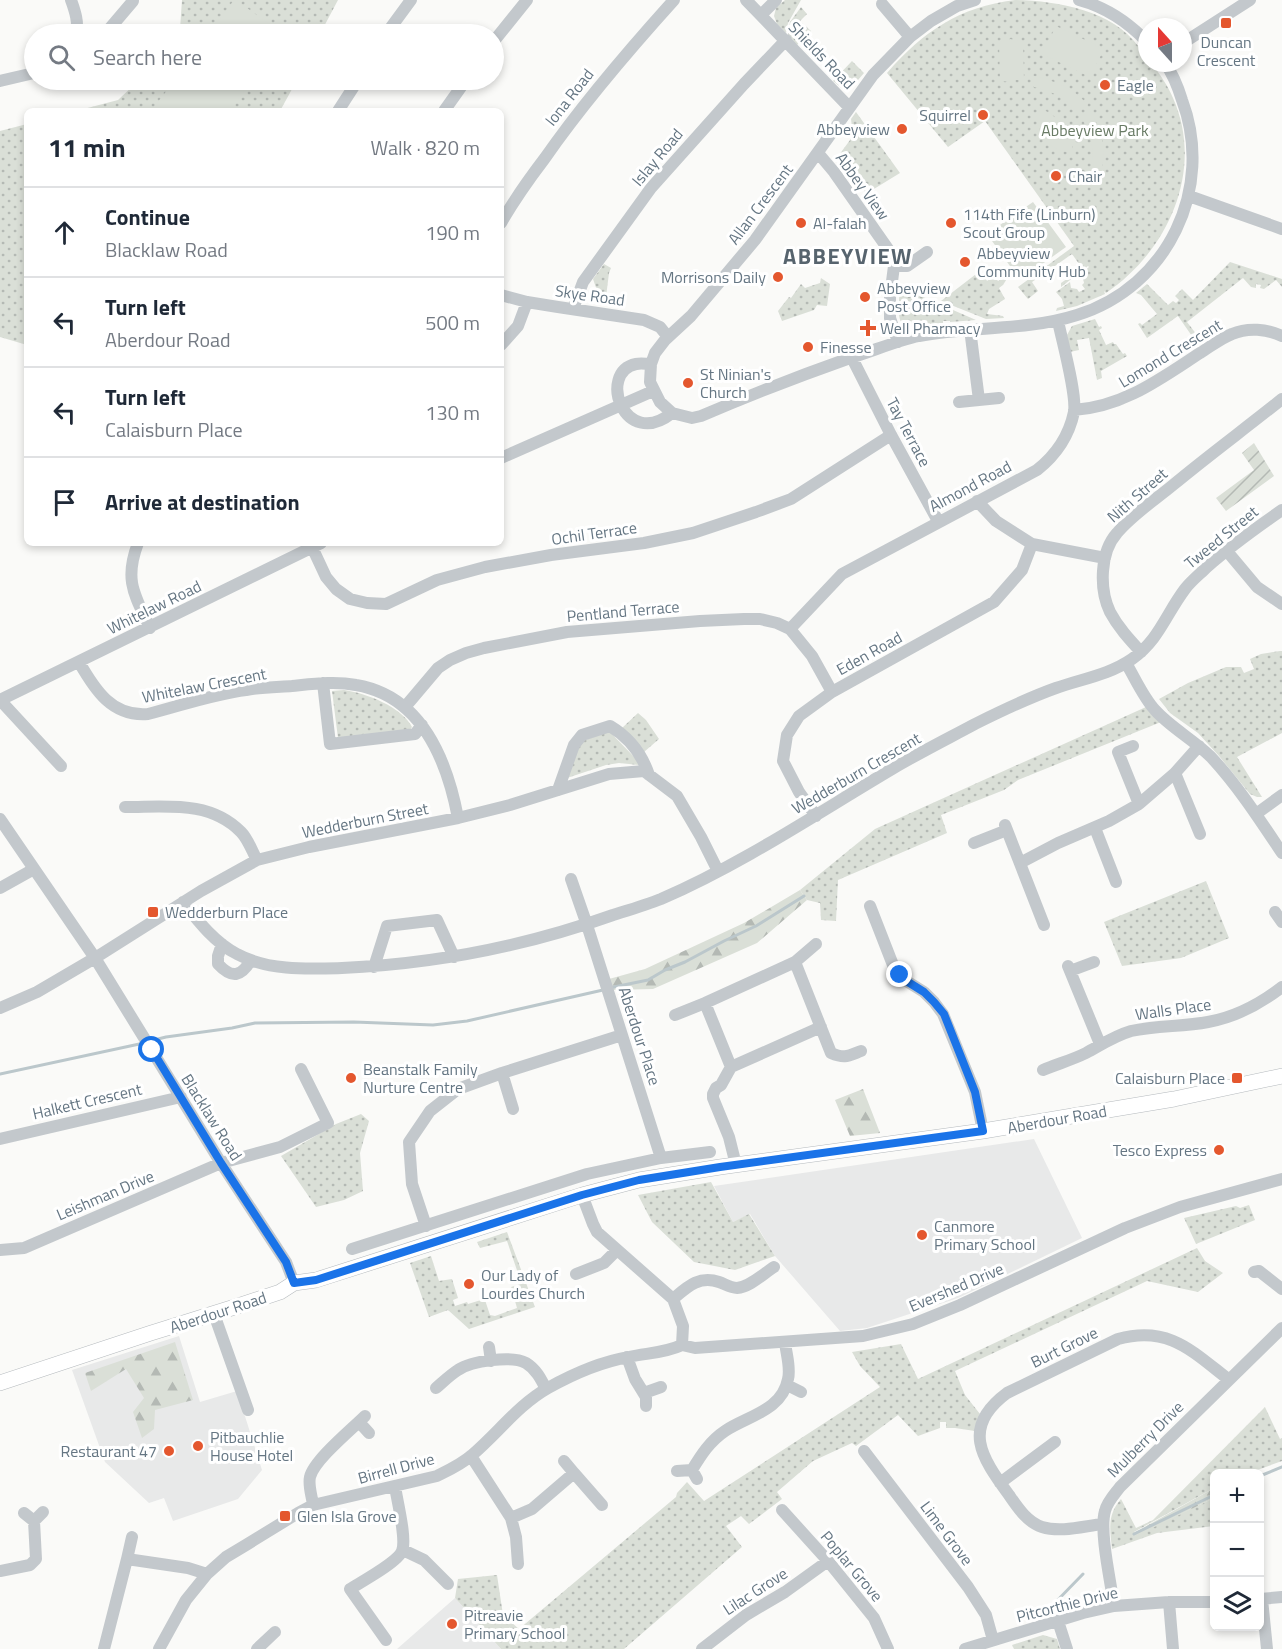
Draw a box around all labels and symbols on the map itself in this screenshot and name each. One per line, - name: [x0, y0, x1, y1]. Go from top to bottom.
- street label: Shields Road: [783, 16, 861, 94]
- marker: Duncan Crescent: [1219, 16, 1233, 30]
- north arrow: [1138, 18, 1192, 72]
- place label: Duncan Crescent: [1197, 30, 1256, 72]
- street label: Iona Road: [539, 63, 599, 131]
- place label: Eagle: [1117, 73, 1154, 97]
- marker: Eagle: [1098, 78, 1112, 92]
- place label: Squirrel: [919, 103, 971, 127]
- marker: Squirrel: [976, 108, 990, 122]
- place label: Abbeyview: [817, 117, 890, 141]
- park label: Abbeyview Park: [1041, 118, 1149, 142]
- marker: Abbeyview: [895, 122, 909, 136]
- street label: Islay Road: [626, 123, 688, 191]
- street label: Abbey View: [830, 147, 896, 225]
- street label: Allan Crescent: [722, 158, 799, 249]
- place label: Chair: [1068, 164, 1103, 188]
- marker: Chair: [1049, 169, 1063, 183]
- place label: 114th Fife (Linburn) Scout Group: [963, 202, 1095, 244]
- place label: Al-falah: [813, 211, 867, 235]
- marker: Al-falah: [794, 216, 808, 230]
- marker: 114th Fife (Linburn) Scout Group: [944, 216, 958, 230]
- district label: ABBEYVIEW: [783, 239, 913, 273]
- place label: Abbeyview Community Hub: [977, 241, 1086, 283]
- marker: Abbeyview Community Hub: [958, 255, 972, 269]
- place label: Morrisons Daily: [661, 265, 766, 289]
- marker: Morrisons Daily: [771, 270, 785, 284]
- place label: Abbeyview Post Office: [877, 276, 951, 318]
- street label: Skye Road: [554, 278, 626, 312]
- marker: Abbeyview Post Office: [858, 290, 872, 304]
- street label: Lomond Crescent: [1114, 312, 1227, 393]
- place label: Well Pharmacy: [880, 316, 981, 340]
- marker: Well Pharmacy: [861, 321, 875, 335]
- place label: Finesse: [820, 335, 872, 359]
- marker: Finesse: [801, 340, 815, 354]
- place label: St Ninian's Church: [700, 362, 771, 404]
- marker: St Ninian's Church: [681, 376, 695, 390]
- street label: Tay Terrace: [881, 393, 937, 471]
- street label: Almond Road: [925, 454, 1015, 518]
- street label: Nith Street: [1101, 462, 1173, 528]
- street label: Tweed Street: [1179, 499, 1263, 574]
- street label: Ochil Terrace: [550, 515, 638, 551]
- street label: Whitelaw Road: [103, 574, 205, 640]
- street label: Pentland Terrace: [566, 594, 680, 628]
- street label: Eden Road: [832, 625, 906, 681]
- street label: Whitelaw Crescent: [140, 661, 269, 709]
- street label: Wedderburn Crescent: [787, 726, 925, 820]
- street label: Wedderburn Street: [300, 796, 431, 844]
- place label: Wedderburn Place: [165, 900, 288, 924]
- marker: Wedderburn Place: [146, 905, 160, 919]
- route end: [886, 961, 912, 987]
- street label: Aberdour Place: [613, 984, 667, 1088]
- street label: Walls Place: [1133, 992, 1213, 1026]
- route start: [138, 1036, 164, 1062]
- place label: Beanstalk Family Nurture Centre: [363, 1057, 478, 1099]
- place label: Calaisburn Place: [1115, 1066, 1225, 1090]
- street label: Blacklaw Road: [176, 1069, 248, 1165]
- marker: Beanstalk Family Nurture Centre: [344, 1071, 358, 1085]
- marker: Calaisburn Place: [1230, 1071, 1244, 1085]
- street label: Halkett Crescent: [30, 1077, 144, 1125]
- street label: Aberdour Road: [1005, 1098, 1109, 1140]
- place label: Tesco Express: [1113, 1138, 1207, 1162]
- marker: Tesco Express: [1212, 1143, 1226, 1157]
- street label: Leishman Drive: [53, 1164, 157, 1226]
- place label: Canmore Primary School: [934, 1214, 1036, 1256]
- marker: Canmore Primary School: [915, 1228, 929, 1242]
- street label: Evershed Drive: [905, 1256, 1007, 1318]
- place label: Our Lady of Lourdes Church: [481, 1263, 585, 1305]
- marker: Our Lady of Lourdes Church: [462, 1277, 476, 1291]
- street label: Aberdour Road: [167, 1285, 269, 1339]
- street label: Burt Grove: [1026, 1320, 1102, 1374]
- street label: Mulberry Drive: [1101, 1395, 1189, 1483]
- place label: Pitbauchlie House Hotel: [210, 1425, 293, 1467]
- place label: Restaurant 47: [60, 1439, 157, 1463]
- marker: Pitbauchlie House Hotel: [191, 1439, 205, 1453]
- marker: Restaurant 47: [162, 1444, 176, 1458]
- street label: Birrell Drive: [355, 1446, 437, 1490]
- street label: Lime Grove: [915, 1496, 979, 1570]
- place label: Glen Isla Grove: [297, 1504, 397, 1528]
- marker: Glen Isla Grove: [278, 1509, 292, 1523]
- street label: Poplar Grove: [815, 1525, 889, 1607]
- street label: Lilac Grove: [718, 1561, 792, 1621]
- street label: Pitcorthie Drive: [1014, 1580, 1120, 1628]
- place label: Pitreavie Primary School: [464, 1603, 566, 1645]
- marker: Pitreavie Primary School: [445, 1617, 459, 1631]

